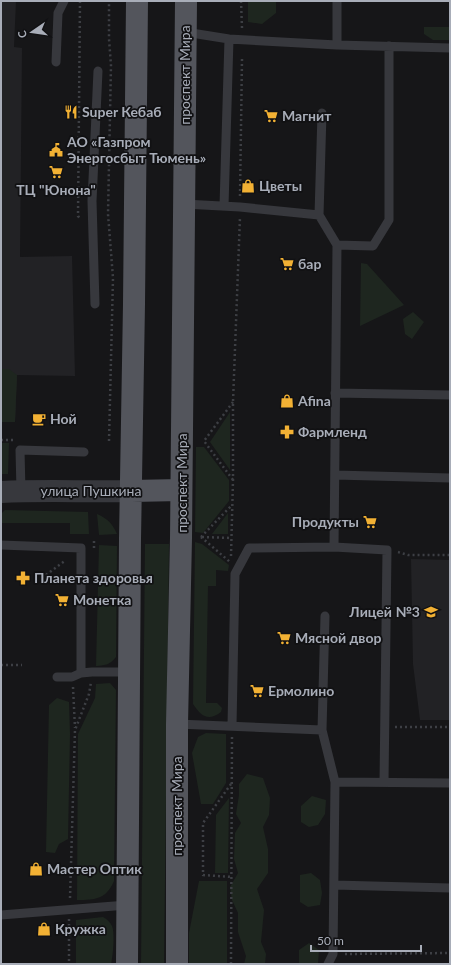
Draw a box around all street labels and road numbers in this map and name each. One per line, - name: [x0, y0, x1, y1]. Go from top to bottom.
- street label: проспект Мира: [176, 25, 193, 125]
- street label: проспект Мира: [173, 433, 190, 533]
- street label: улица Пушкина: [41, 482, 141, 499]
- street label: проспект Мира: [168, 756, 185, 856]

